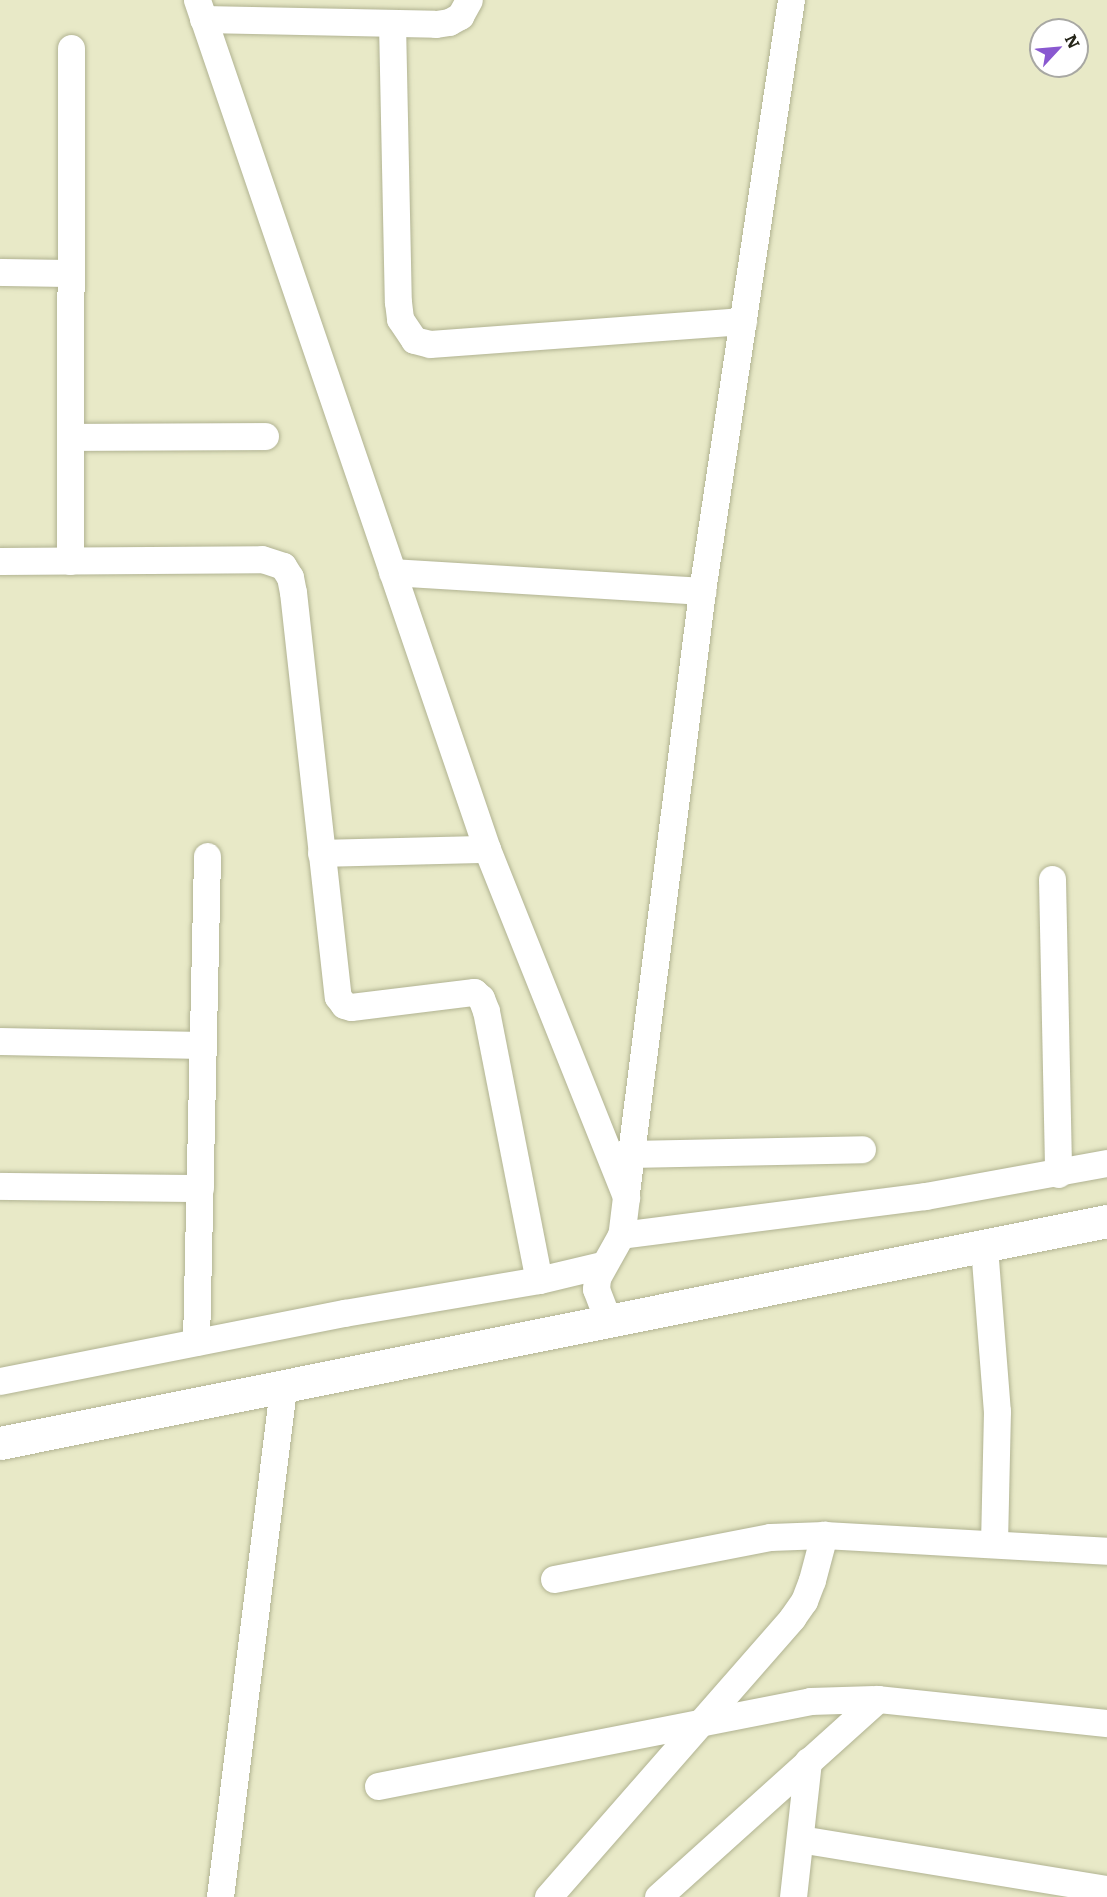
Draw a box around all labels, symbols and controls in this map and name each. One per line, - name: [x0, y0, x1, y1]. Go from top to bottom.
- north arrow: [1029, 18, 1089, 78]
- text: N: [1060, 30, 1087, 52]

